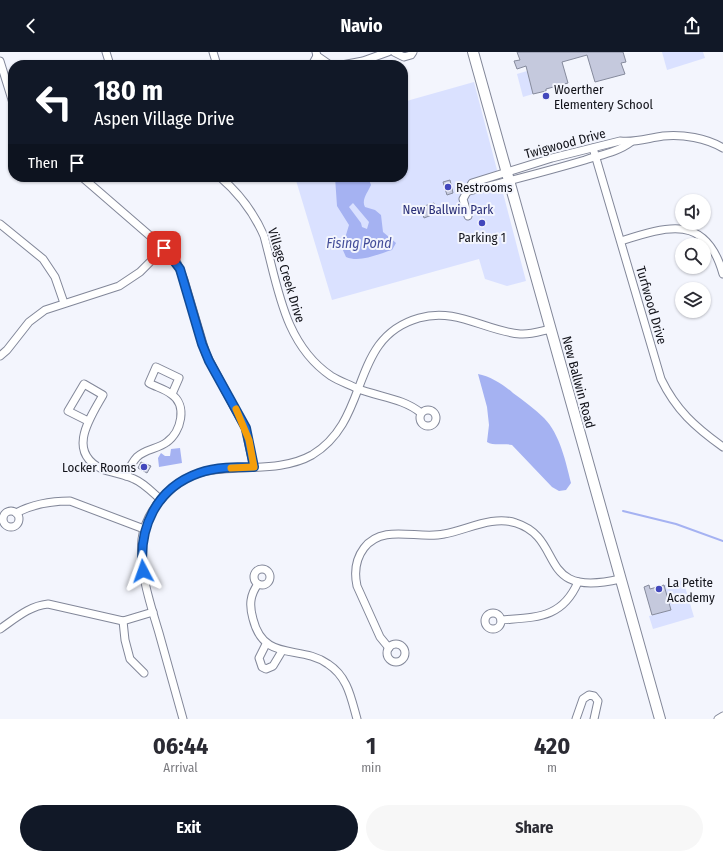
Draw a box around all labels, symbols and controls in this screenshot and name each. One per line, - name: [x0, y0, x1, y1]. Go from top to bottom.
- icon: back: [20, 15, 42, 37]
- text: Navio: [340, 15, 383, 37]
- icon: share: [681, 15, 703, 37]
- text: 180 m: [94, 74, 163, 107]
- icon: left: [28, 76, 80, 128]
- place label: Woerther Elementery School: [554, 82, 653, 112]
- marker: Woerther Elementery School: [541, 91, 551, 101]
- text: Aspen Village Drive: [94, 108, 235, 130]
- street label: Twigwood Drive: [523, 125, 607, 162]
- icon: arrive: [66, 152, 88, 174]
- text: Then: [28, 154, 58, 172]
- place label: Restrooms: [456, 180, 513, 195]
- marker: Restrooms: [443, 182, 453, 192]
- map controls: [675, 194, 711, 318]
- button: sound: [675, 194, 711, 230]
- park label: New Ballwin Park: [403, 202, 494, 217]
- marker: Parking 1: [477, 218, 487, 228]
- street label: Village Creek Drive: [265, 226, 308, 324]
- place label: Parking 1: [458, 230, 506, 245]
- pin: [147, 231, 181, 265]
- water label: Fising Pond: [326, 235, 392, 252]
- icon: arrive: [153, 237, 175, 259]
- button: search: [675, 238, 711, 274]
- street label: Turfwood Drive: [633, 264, 670, 346]
- button: layers: [675, 282, 711, 318]
- street label: New Ballwin Road: [559, 334, 598, 430]
- place label: Locker Rooms: [62, 460, 136, 475]
- marker: Locker Rooms: [139, 462, 149, 472]
- position arrow: [122, 550, 164, 592]
- place label: La Petite Academy: [667, 575, 715, 605]
- marker: La Petite Academy: [654, 584, 664, 594]
- text: 06:44: [153, 732, 208, 760]
- text: 1: [366, 732, 376, 760]
- text: 420: [534, 732, 570, 760]
- text: Arrival: [163, 760, 198, 775]
- text: min: [361, 760, 381, 775]
- text: m: [547, 760, 557, 775]
- button: Exit: [20, 805, 358, 851]
- button: Share: [366, 805, 703, 851]

